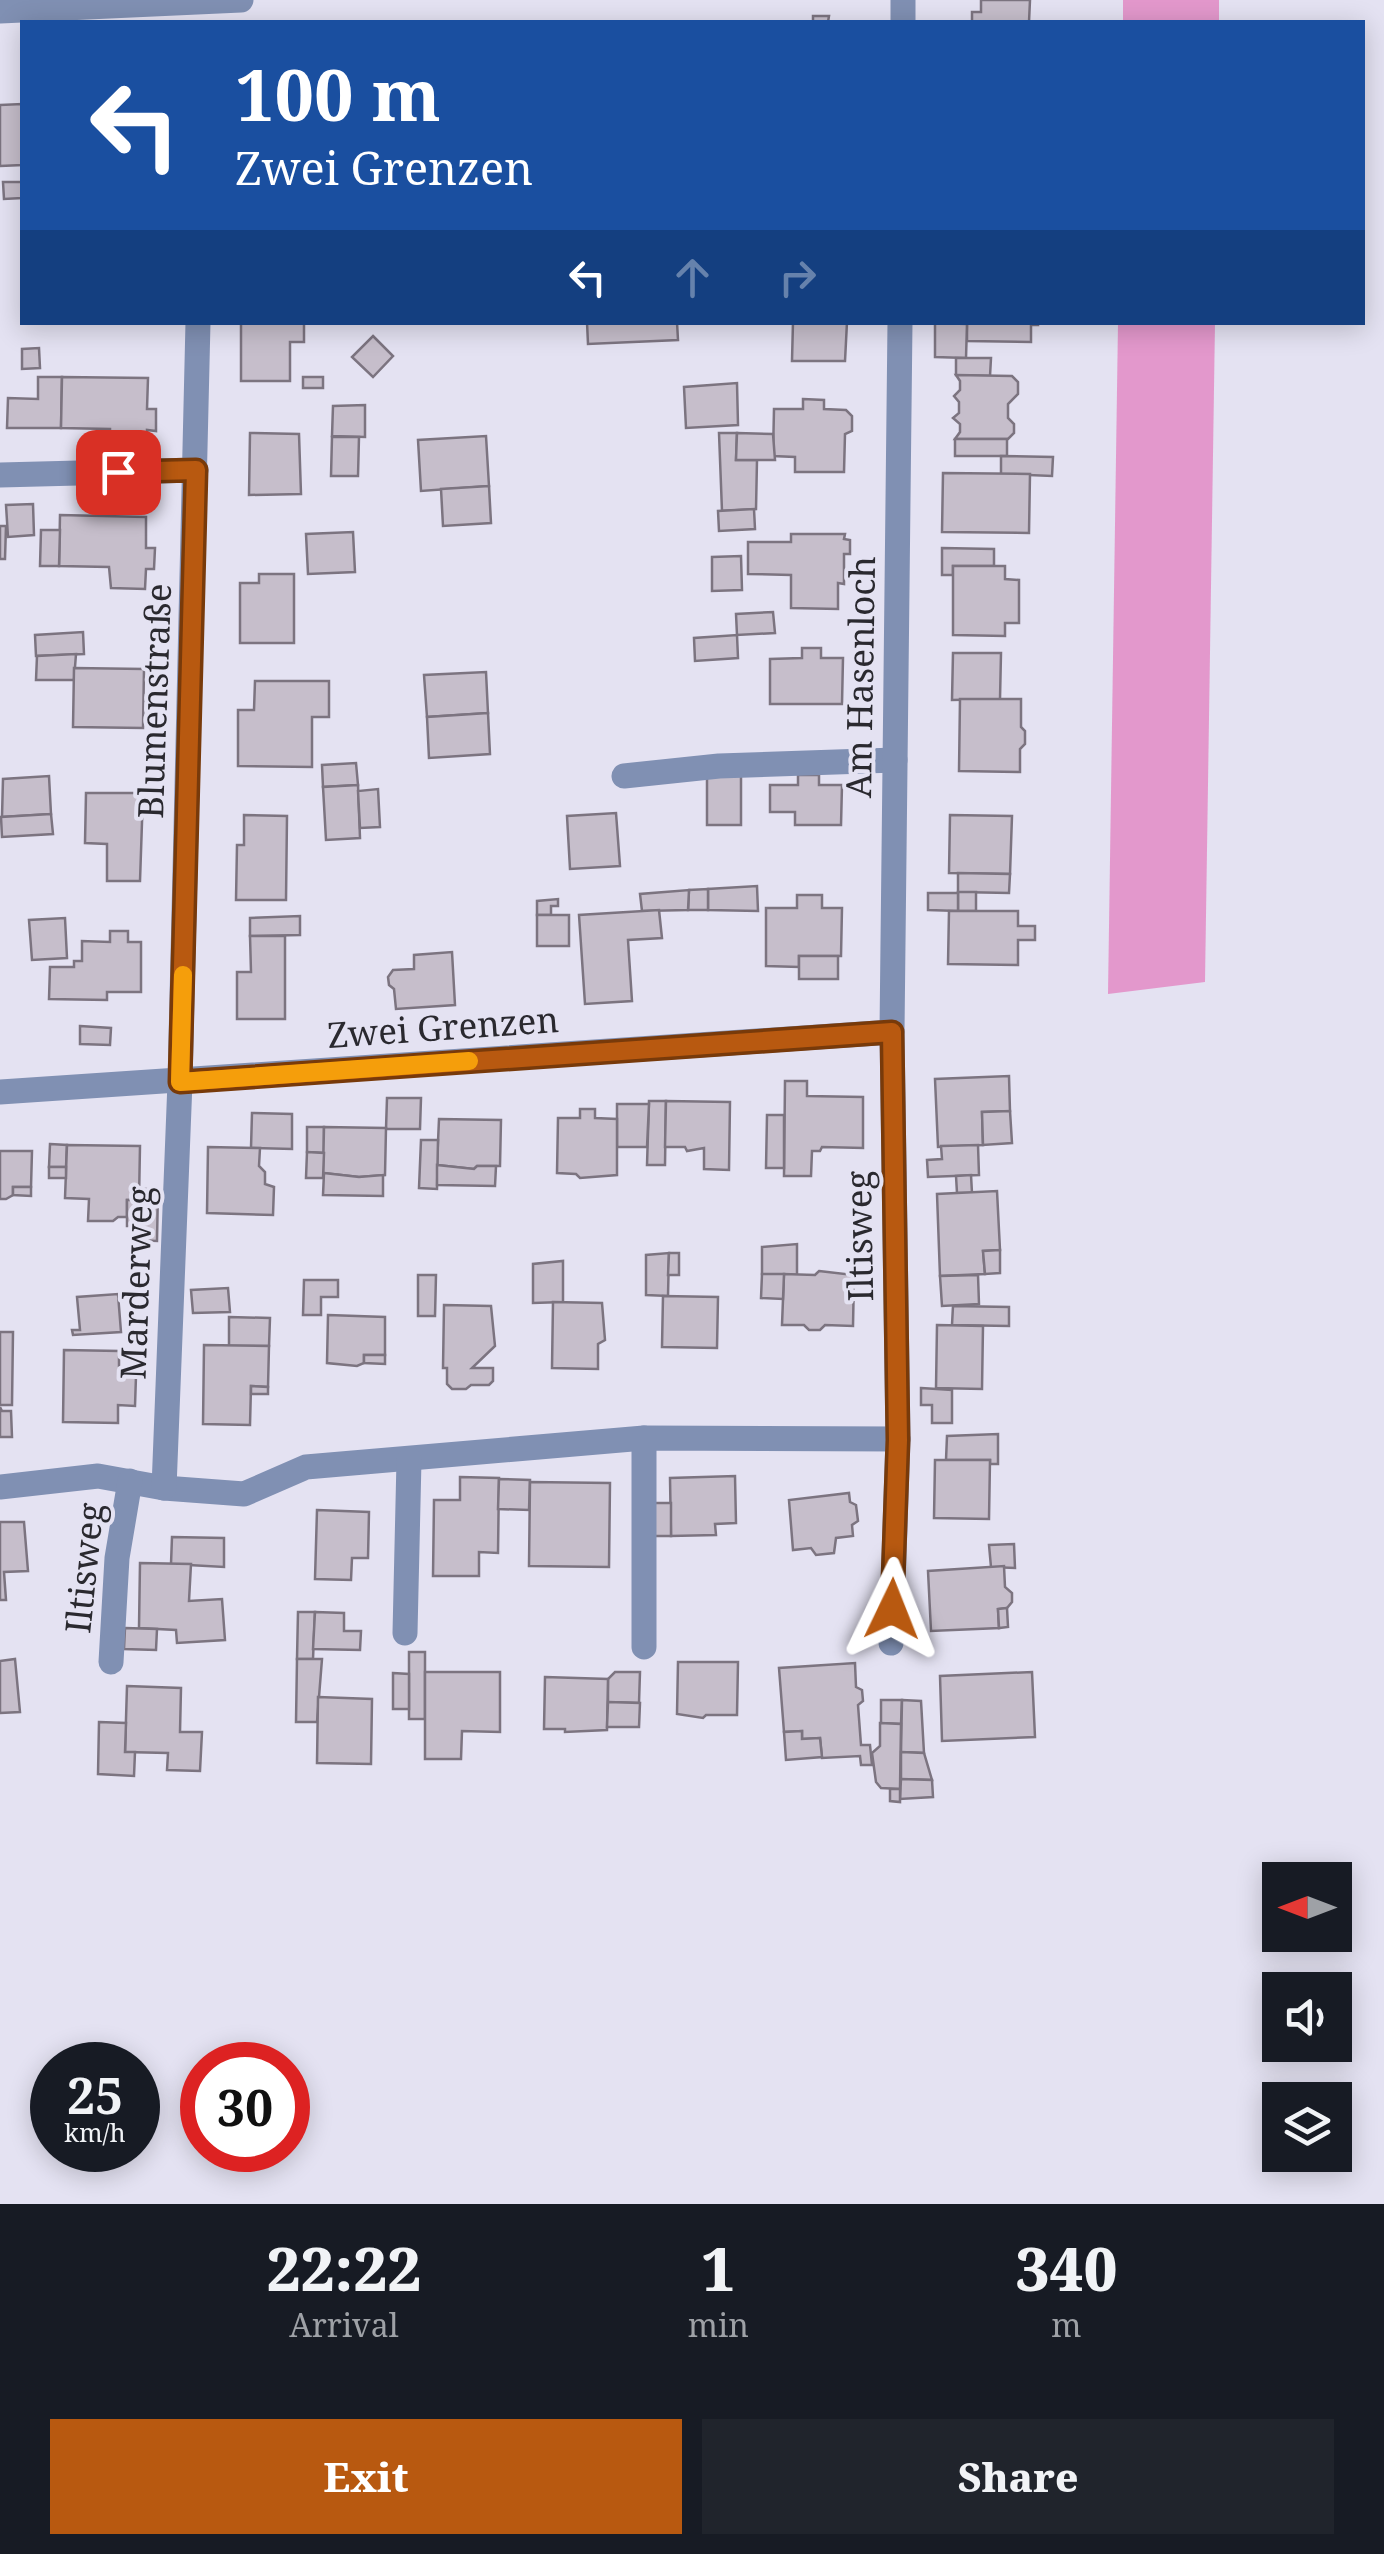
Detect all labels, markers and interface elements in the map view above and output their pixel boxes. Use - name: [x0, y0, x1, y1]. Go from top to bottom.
- text: 100 m: [235, 46, 441, 142]
- icon: left: [70, 60, 200, 190]
- text: Zwei Grenzen: [235, 137, 533, 198]
- icon: left: [560, 250, 615, 305]
- icon: ahead: [665, 250, 720, 305]
- icon: right: [770, 250, 825, 305]
- pin: [76, 430, 161, 515]
- icon: arrive: [91, 445, 146, 500]
- street label: Am Hasenloch: [834, 556, 885, 798]
- street label: Blumenstraße: [126, 583, 181, 819]
- street label: Zwei Grenzen: [326, 995, 560, 1058]
- street label: Iltisweg: [834, 1170, 883, 1302]
- street label: Marderweg: [109, 1185, 162, 1380]
- street label: Iltisweg: [53, 1500, 114, 1635]
- position arrow: [840, 1557, 944, 1661]
- north arrow: [1262, 1862, 1352, 1952]
- map controls: [1262, 1862, 1352, 2172]
- button: sound: [1262, 1972, 1352, 2062]
- speed limit sign: 30: [180, 2042, 310, 2172]
- text: 25: [67, 2061, 123, 2129]
- button: layers: [1262, 2082, 1352, 2172]
- text: km/h: [64, 2115, 126, 2149]
- text: 22:22: [267, 2227, 421, 2309]
- text: 1: [701, 2227, 735, 2309]
- text: 340: [1015, 2227, 1117, 2309]
- text: Arrival: [289, 2303, 399, 2346]
- text: min: [688, 2303, 749, 2346]
- text: m: [1051, 2303, 1082, 2346]
- button: Exit: [50, 2419, 682, 2534]
- button: Share: [702, 2419, 1334, 2534]

